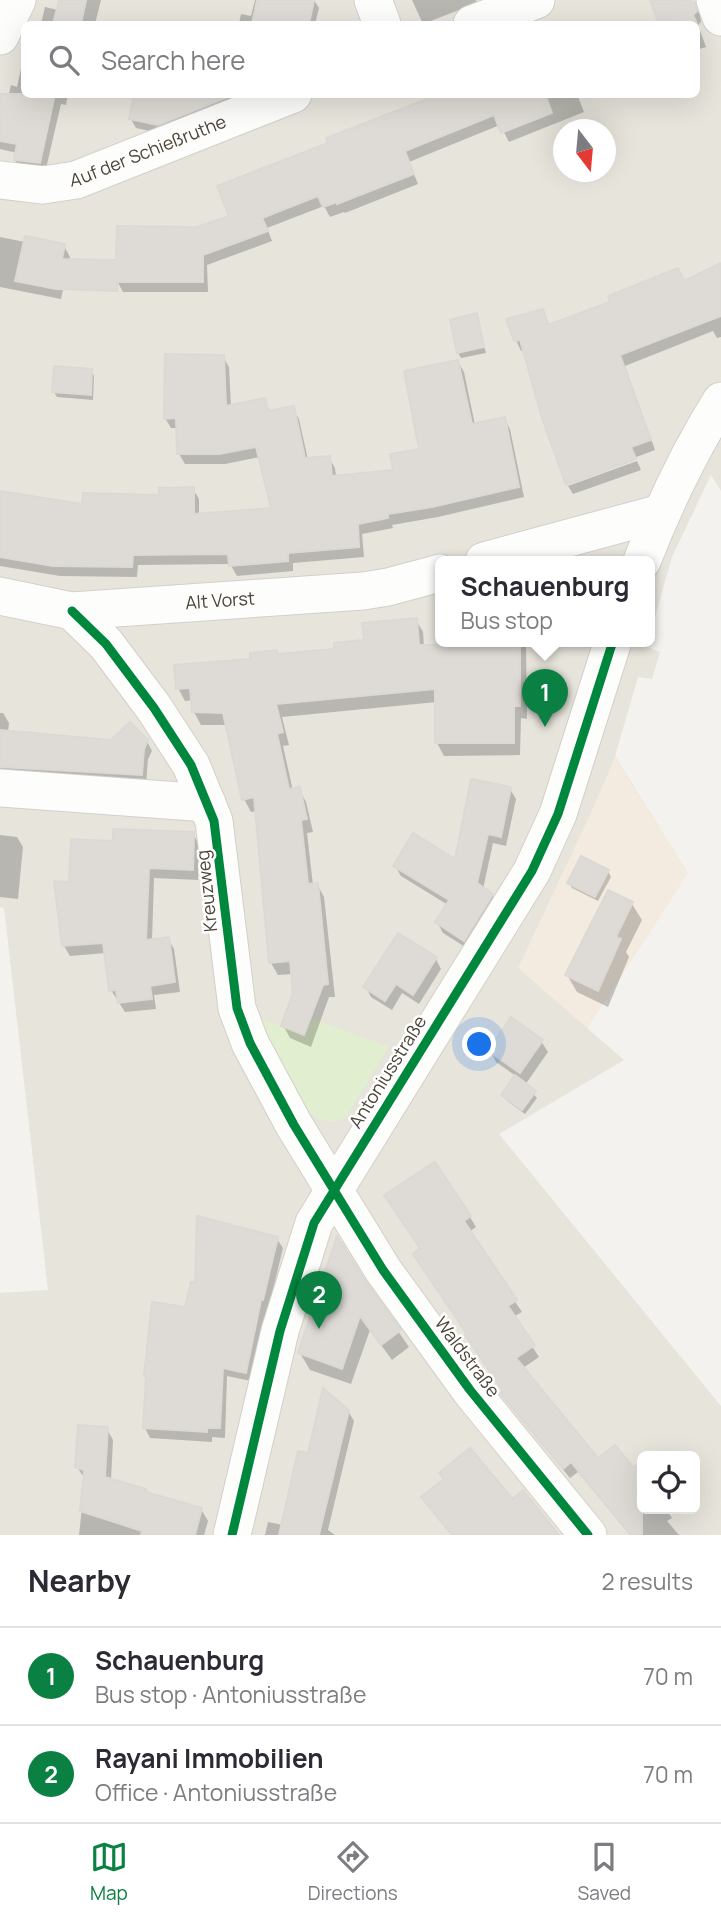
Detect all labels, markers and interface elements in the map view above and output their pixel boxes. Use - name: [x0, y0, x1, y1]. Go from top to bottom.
- search box: [21, 21, 700, 98]
- icon: search: [45, 41, 83, 79]
- text: Search here: [101, 42, 246, 78]
- street label: Auf der Schießruthe: [68, 109, 229, 192]
- north arrow: [553, 119, 616, 182]
- popup: [435, 556, 655, 647]
- text: Schauenburg: [460, 568, 630, 604]
- street label: Alt Vorst: [184, 585, 256, 614]
- text: Bus stop: [460, 604, 553, 636]
- pin: 1: [522, 669, 568, 727]
- street label: Kreuzweg: [190, 849, 222, 933]
- street label: Antoniusstraße: [343, 1011, 431, 1132]
- your location: [462, 1027, 496, 1061]
- pin: 2: [296, 1271, 342, 1329]
- street label: Waldstraße: [430, 1311, 506, 1402]
- map controls: [637, 1451, 700, 1514]
- button: locate: [637, 1451, 700, 1514]
- text: Nearby: [28, 1560, 131, 1601]
- text: 2 results: [601, 1565, 693, 1597]
- text: Schauenburg: [95, 1642, 264, 1678]
- text: 1: [46, 1660, 56, 1692]
- text: 70 m: [643, 1660, 693, 1692]
- text: Bus stop · Antoniusstraße: [95, 1678, 366, 1710]
- text: Rayani Immobilien: [95, 1740, 323, 1776]
- text: 2: [44, 1758, 58, 1790]
- text: 70 m: [643, 1758, 693, 1790]
- text: Office · Antoniusstraße: [95, 1776, 337, 1808]
- tab: Map: [90, 1838, 128, 1906]
- tab: Directions: [308, 1838, 398, 1906]
- tab: Saved: [578, 1838, 631, 1906]

